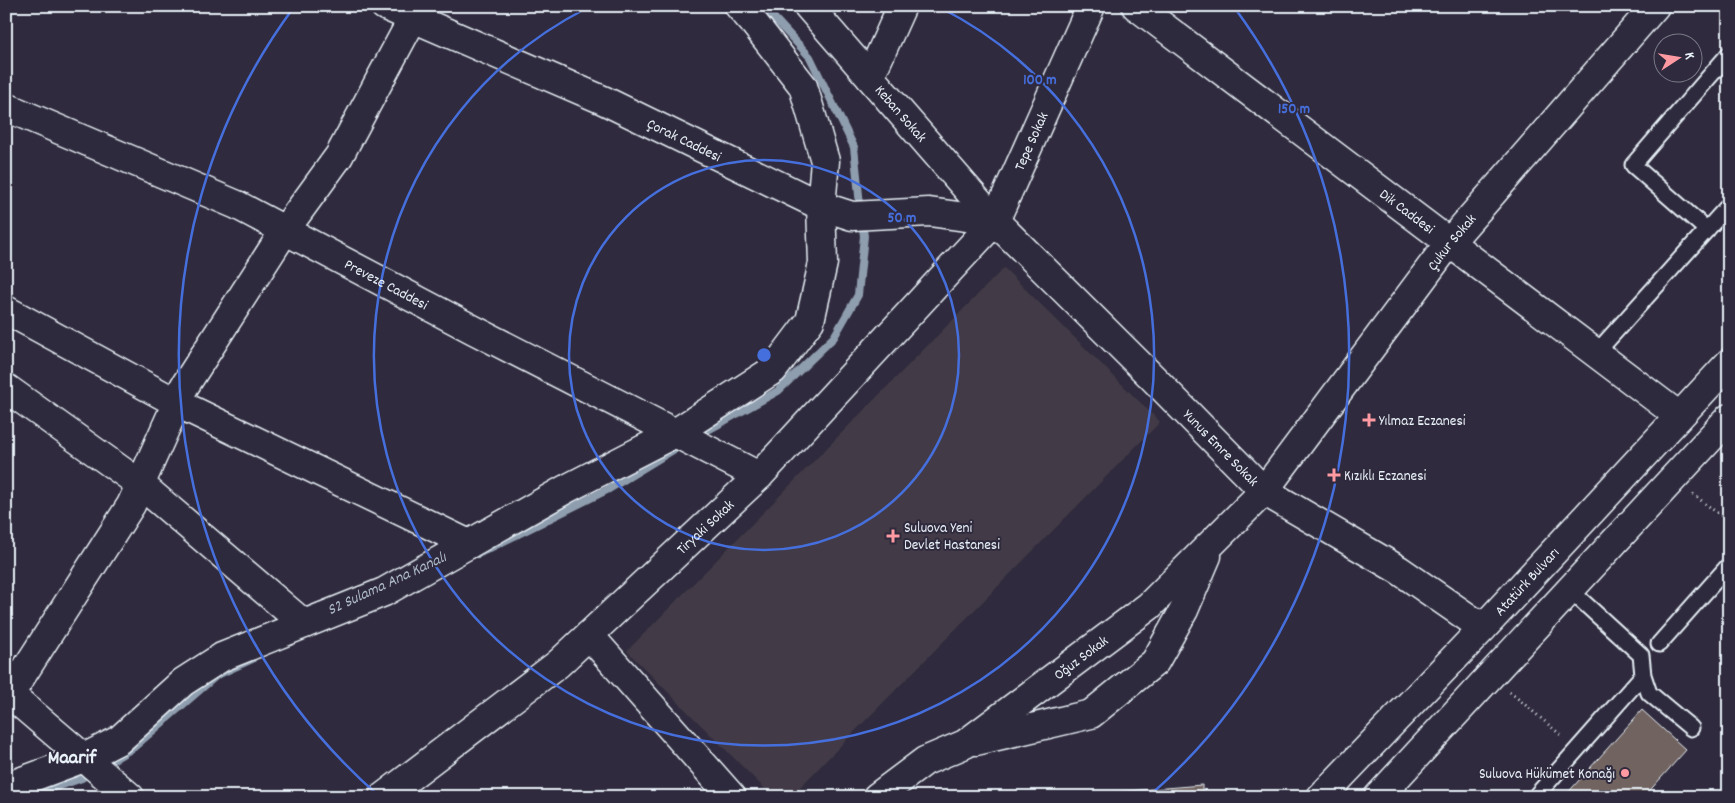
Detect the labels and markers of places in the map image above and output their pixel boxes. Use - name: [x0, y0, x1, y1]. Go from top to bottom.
- centre of rings: [755, 346, 773, 364]
- place label: Yılmaz Eczanesi: [1379, 411, 1466, 433]
- marker: Yılmaz Eczanesi: [1363, 414, 1375, 426]
- place label: Kızıklı Eczanesi: [1344, 466, 1426, 488]
- marker: Kızıklı Eczanesi: [1328, 469, 1340, 481]
- place label: Suluova Yeni Devlet Hastanesi: [904, 518, 1000, 557]
- marker: Suluova Yeni Devlet Hastanesi: [886, 529, 900, 543]
- place label: Suluova Hükümet Konağı: [1479, 764, 1615, 786]
- marker: Suluova Hükümet Konağı: [1619, 767, 1631, 779]

